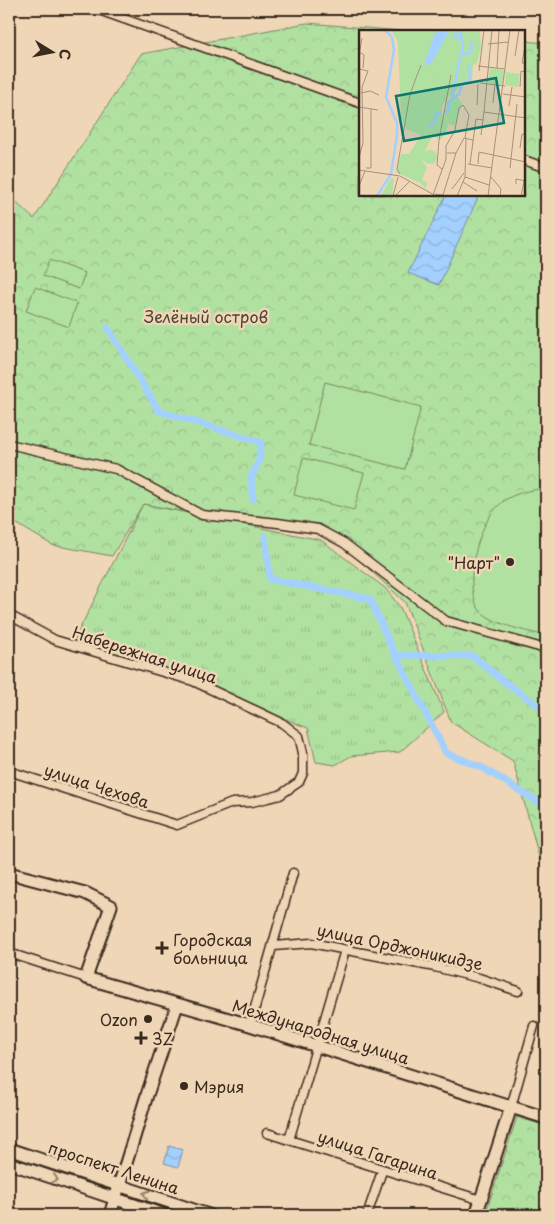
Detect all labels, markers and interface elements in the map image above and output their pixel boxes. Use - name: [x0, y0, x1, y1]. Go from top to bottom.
- north arrow: [28, 28, 78, 78]
- inset map: [359, 30, 525, 196]
- text: С: [54, 47, 77, 61]
- park label: Зелёный остров: [144, 304, 268, 328]
- place label: "Нарт": [447, 550, 500, 574]
- marker: "Нарт": [504, 556, 516, 568]
- street label: Набережная улица: [70, 619, 220, 689]
- street label: улица Чехова: [41, 757, 153, 813]
- street label: улица Орджоникидзе: [315, 917, 485, 975]
- place label: Городская больница: [173, 927, 252, 969]
- marker: Городская больница: [155, 941, 169, 955]
- street label: Международная улица: [230, 993, 412, 1069]
- place label: Ozon: [100, 1007, 138, 1031]
- marker: Ozon: [142, 1013, 154, 1025]
- place label: 3Z: [152, 1026, 174, 1050]
- marker: 3Z: [134, 1031, 148, 1045]
- place label: Мэрия: [194, 1074, 244, 1098]
- marker: Мэрия: [178, 1080, 190, 1092]
- street label: улица Гагарина: [315, 1123, 441, 1185]
- street label: проспект Ленина: [46, 1135, 182, 1199]
- one-way arrow: [50, 1173, 59, 1183]
- one-way arrow: [142, 1190, 150, 1200]

